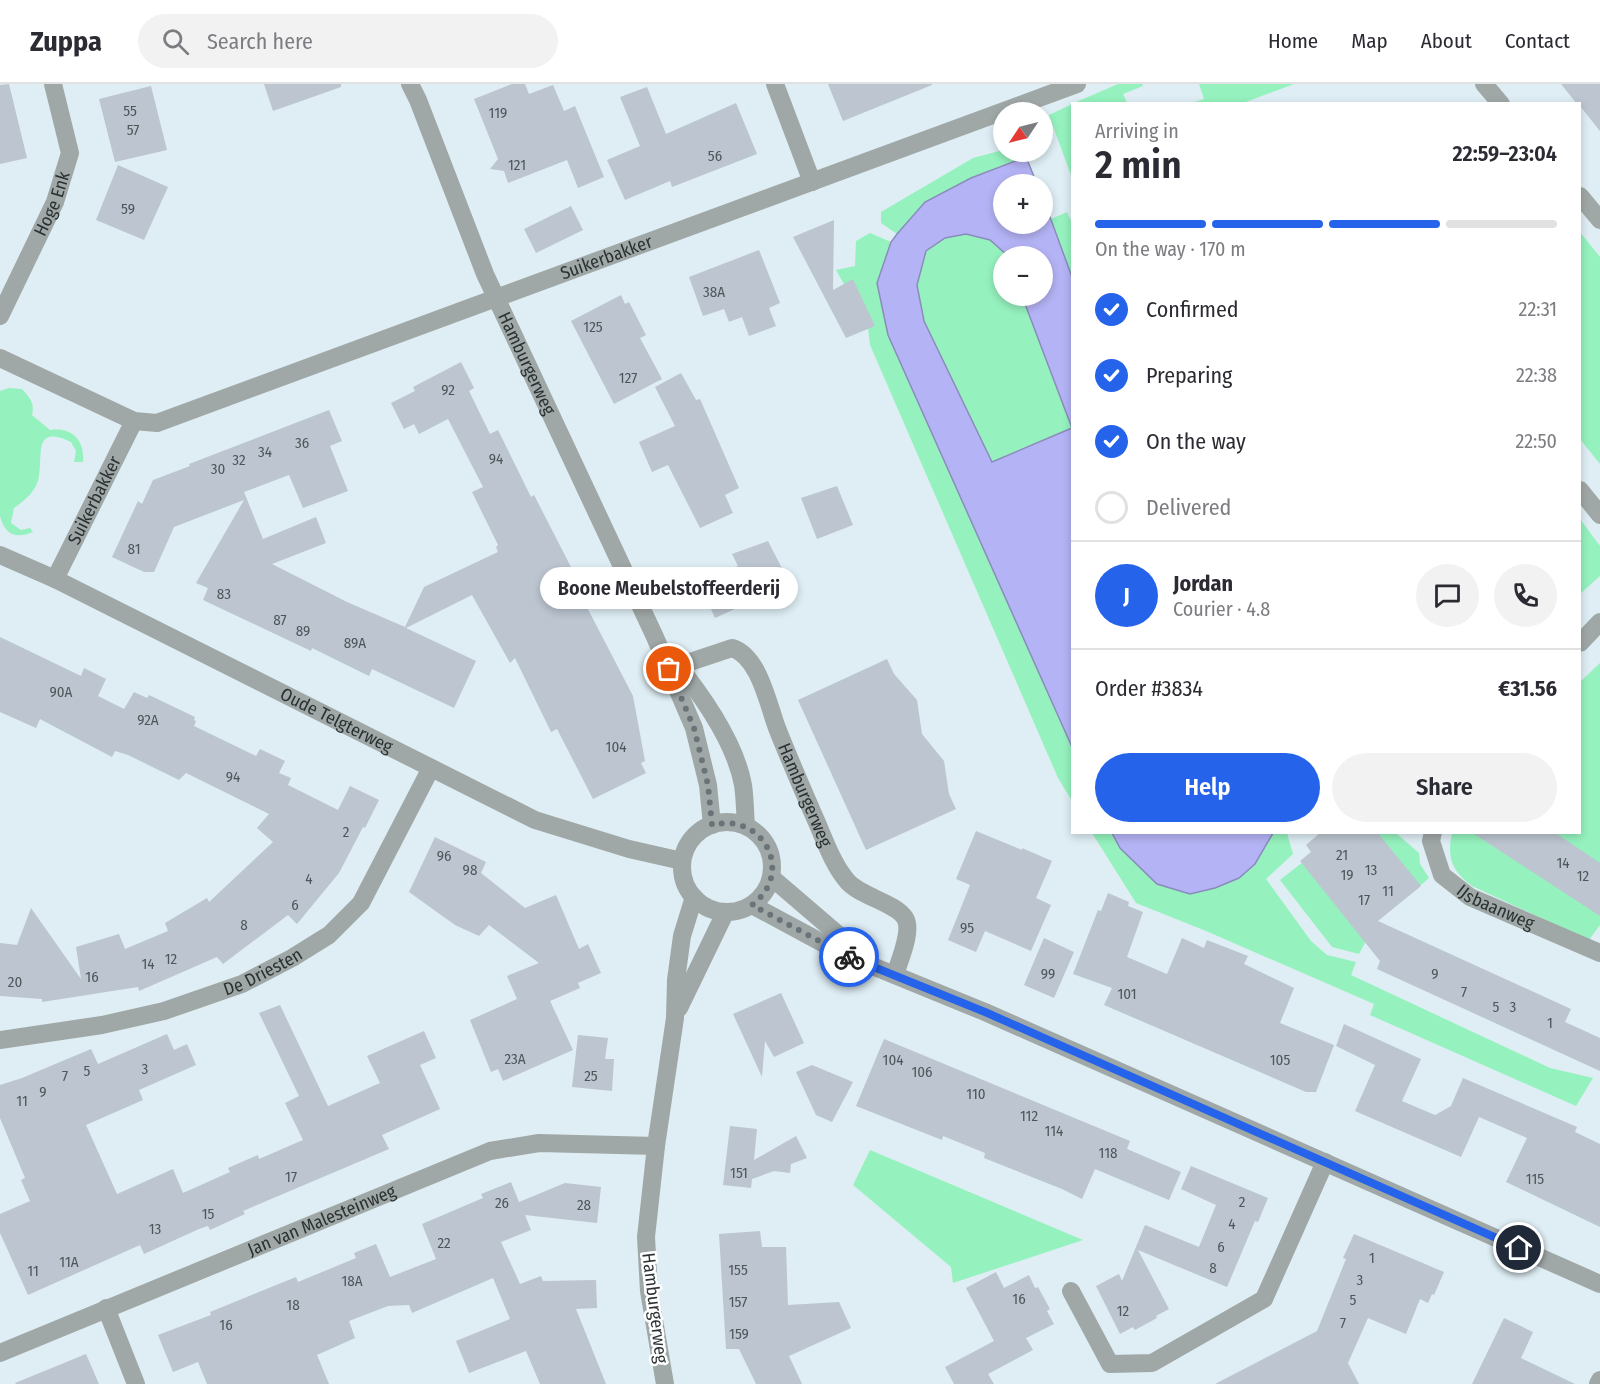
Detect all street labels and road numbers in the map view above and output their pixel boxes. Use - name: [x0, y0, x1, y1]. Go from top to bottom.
- street label: Hoge Enk: [29, 168, 75, 240]
- street label: Suikerbakker: [557, 230, 656, 284]
- street label: Hamburgerweg: [493, 308, 561, 419]
- street label: Suikerbakker: [63, 452, 126, 548]
- street label: Oude Telgterweg: [277, 683, 397, 758]
- street label: Hamburgerweg: [773, 740, 837, 851]
- street label: IJsbaanweg: [1452, 880, 1538, 935]
- street label: De Driesten: [220, 943, 306, 1001]
- street label: Jan van Malesteinweg: [244, 1180, 400, 1261]
- street label: Hamburgerweg: [637, 1252, 673, 1365]

